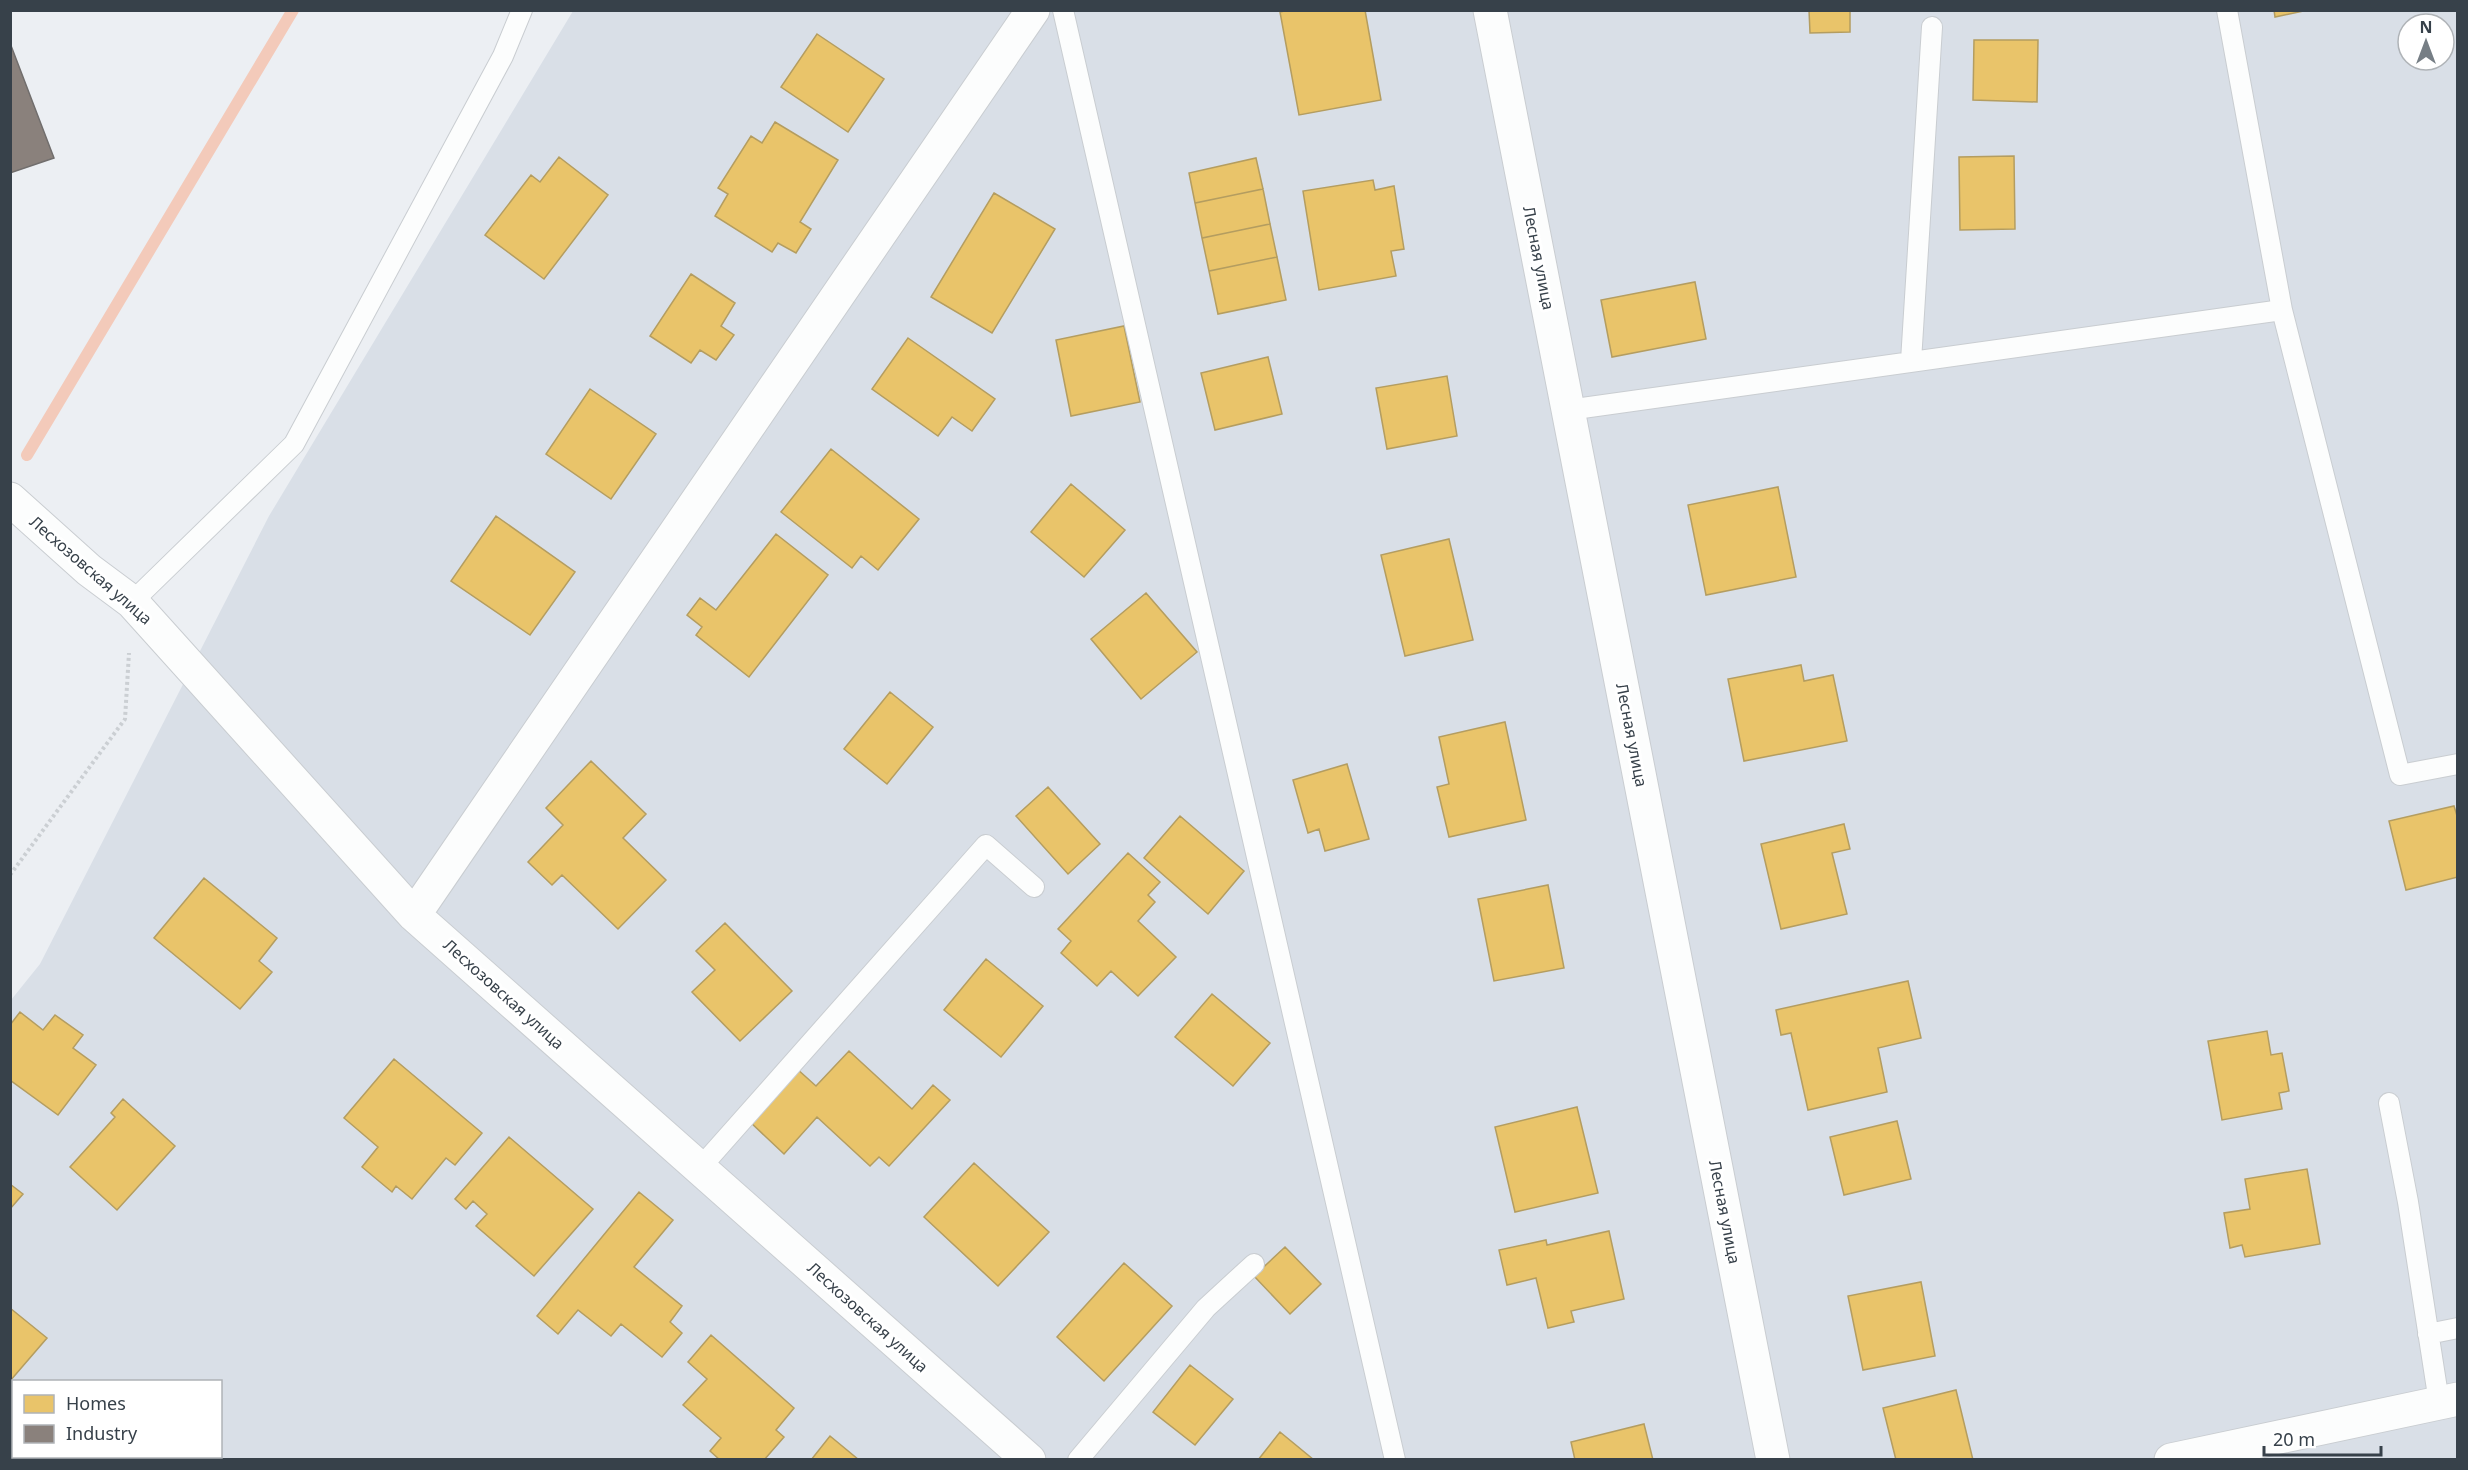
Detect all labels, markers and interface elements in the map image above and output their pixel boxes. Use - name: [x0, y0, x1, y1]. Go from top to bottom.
- north arrow: [2396, 12, 2456, 72]
- text: N: [2419, 16, 2433, 38]
- street label: Лесная улица: [1518, 204, 1560, 312]
- street label: Лесхозовская улица: [25, 511, 157, 629]
- street label: Лесная улица: [1611, 681, 1653, 789]
- street label: Лесхозовская улица: [439, 934, 569, 1054]
- street label: Лесная улица: [1704, 1158, 1746, 1266]
- street label: Лесхозовская улица: [803, 1257, 933, 1377]
- legend: [12, 1380, 222, 1458]
- text: Homes: [66, 1391, 126, 1415]
- scale bar: [2264, 1419, 2381, 1457]
- text: Industry: [66, 1421, 138, 1445]
- text: 20 m: [2273, 1427, 2315, 1451]

